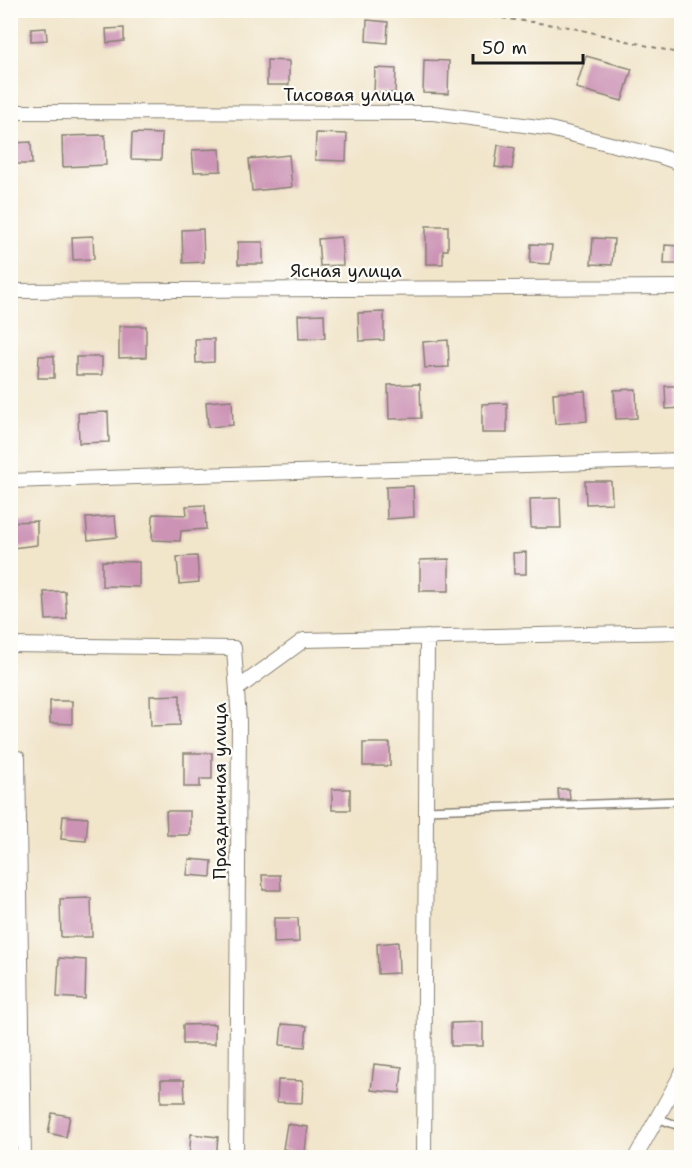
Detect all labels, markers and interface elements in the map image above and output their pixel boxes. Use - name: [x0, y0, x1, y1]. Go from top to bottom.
- scale bar: [473, 27, 582, 65]
- text: 50 m: [482, 36, 527, 60]
- street label: Тисовая улица: [283, 83, 415, 107]
- street label: Ясная улица: [290, 259, 402, 283]
- street label: Праздничная улица: [208, 703, 232, 879]

